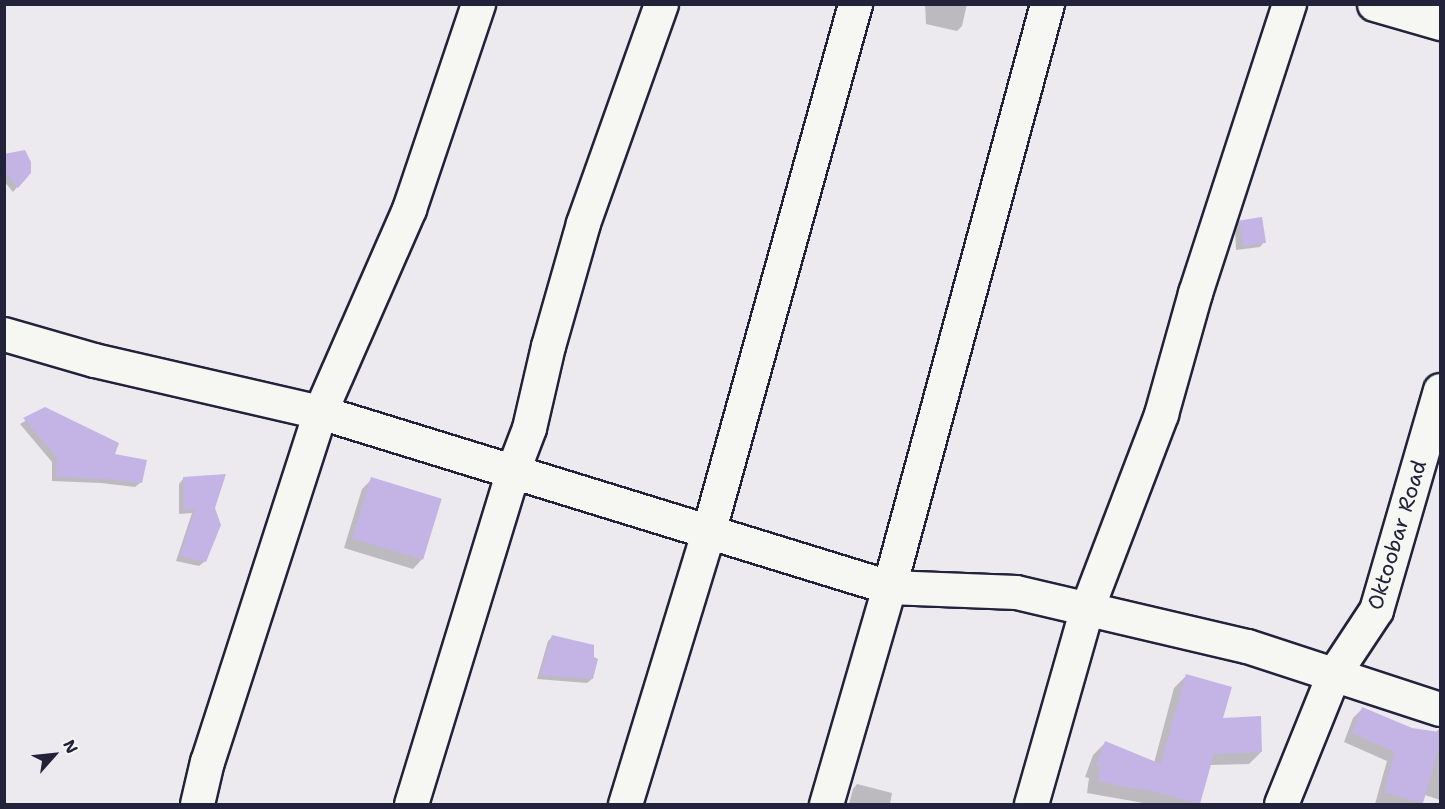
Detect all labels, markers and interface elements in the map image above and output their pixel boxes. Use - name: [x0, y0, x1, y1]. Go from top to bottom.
- street label: Oktoobar Road: [1362, 457, 1432, 613]
- north arrow: [24, 725, 84, 785]
- text: N: [58, 736, 83, 757]

